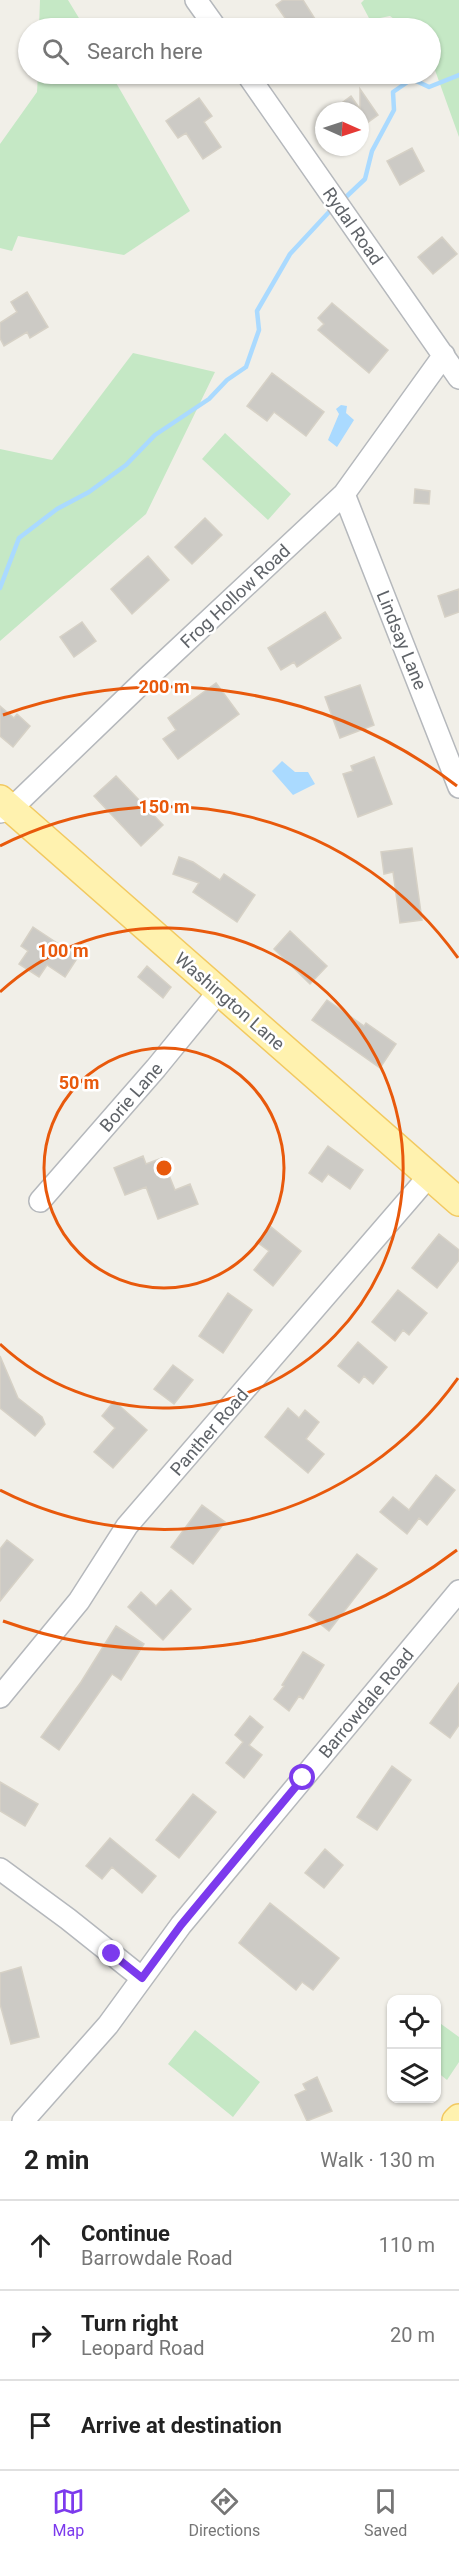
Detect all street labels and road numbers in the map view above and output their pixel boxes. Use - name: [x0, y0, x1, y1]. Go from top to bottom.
- street label: Rydal Road: [319, 183, 387, 269]
- street label: Frog Hollow Road: [176, 540, 294, 652]
- street label: Lindsay Lane: [373, 587, 431, 693]
- street label: Washington Lane: [171, 948, 289, 1054]
- street label: Borie Lane: [95, 1058, 167, 1136]
- street label: Panther Road: [166, 1384, 252, 1480]
- street label: Barrowdale Road: [314, 1644, 418, 1762]

